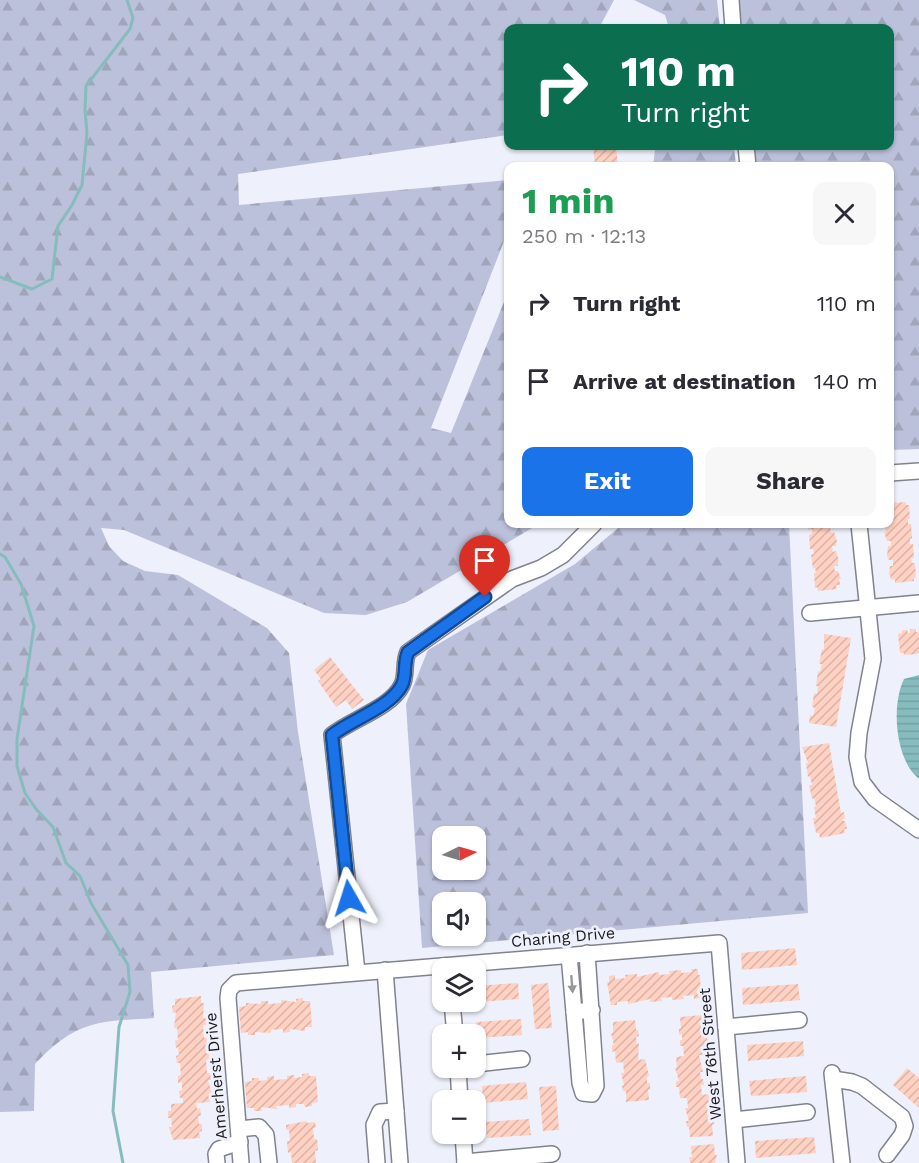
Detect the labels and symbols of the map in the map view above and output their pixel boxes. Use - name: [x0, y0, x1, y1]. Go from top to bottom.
- pin: [459, 535, 510, 597]
- north arrow: [432, 826, 486, 880]
- position arrow: [317, 866, 381, 930]
- street label: Charing Drive: [510, 923, 616, 951]
- one-way arrow: [567, 974, 576, 993]
- street label: West 76th Street: [695, 987, 725, 1121]
- street label: Amerherst Drive: [201, 1012, 231, 1140]

